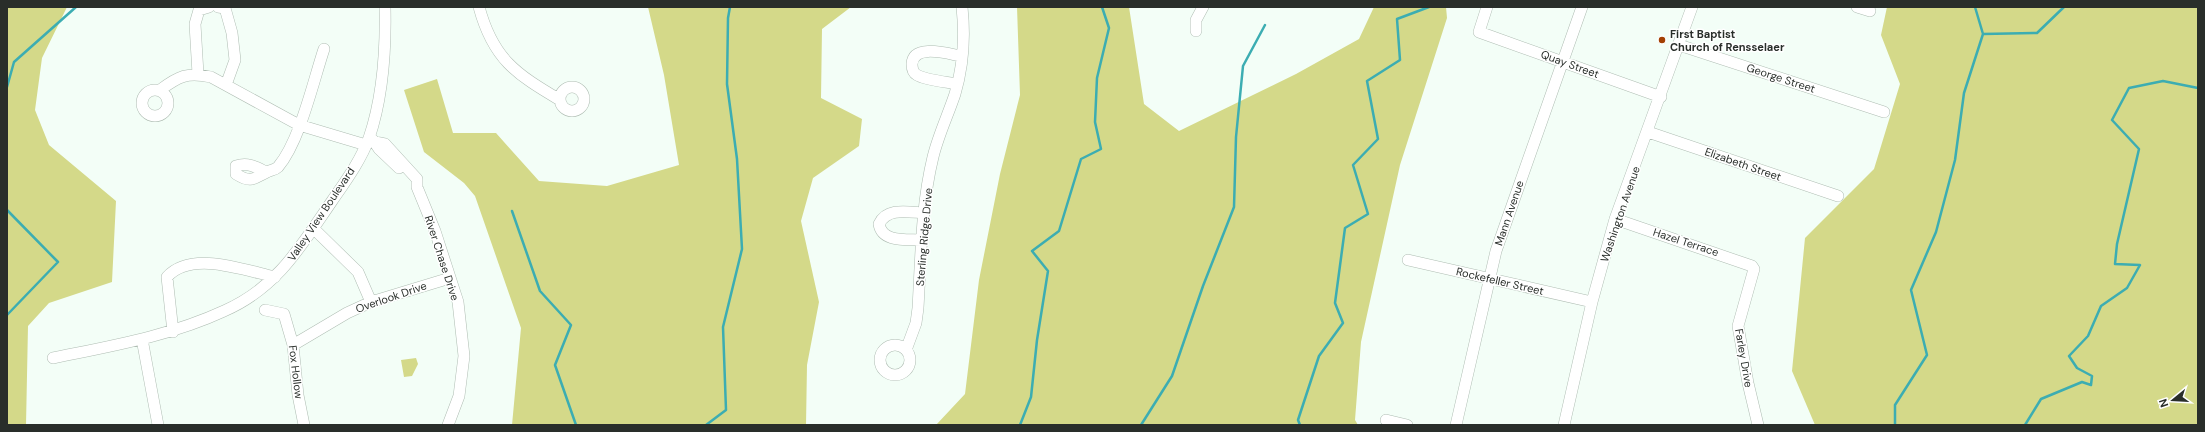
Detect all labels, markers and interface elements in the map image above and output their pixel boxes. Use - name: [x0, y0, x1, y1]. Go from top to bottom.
- place label: First Baptist Church of Rensselaer: [1670, 27, 1785, 54]
- marker: First Baptist Church of Rensselaer: [1657, 35, 1667, 45]
- street label: Quay Street: [1539, 47, 1601, 81]
- street label: George Street: [1745, 60, 1817, 96]
- street label: Elizabeth Street: [1703, 144, 1783, 184]
- street label: Valley View Boulevard: [284, 164, 358, 264]
- street label: Washington Avenue: [1597, 164, 1643, 264]
- street label: Mann Avenue: [1491, 178, 1527, 248]
- street label: Sterling Ridge Drive: [913, 187, 935, 287]
- street label: River Chase Drive: [422, 214, 462, 302]
- street label: Hazel Terrace: [1651, 225, 1721, 259]
- street label: Rockefeller Street: [1455, 264, 1545, 298]
- street label: Overlook Drive: [354, 278, 428, 316]
- street label: Farley Drive: [1732, 328, 1756, 388]
- street label: Fox Hollow: [286, 344, 306, 400]
- north arrow: [2153, 380, 2193, 420]
- text: N: [2156, 397, 2171, 409]

